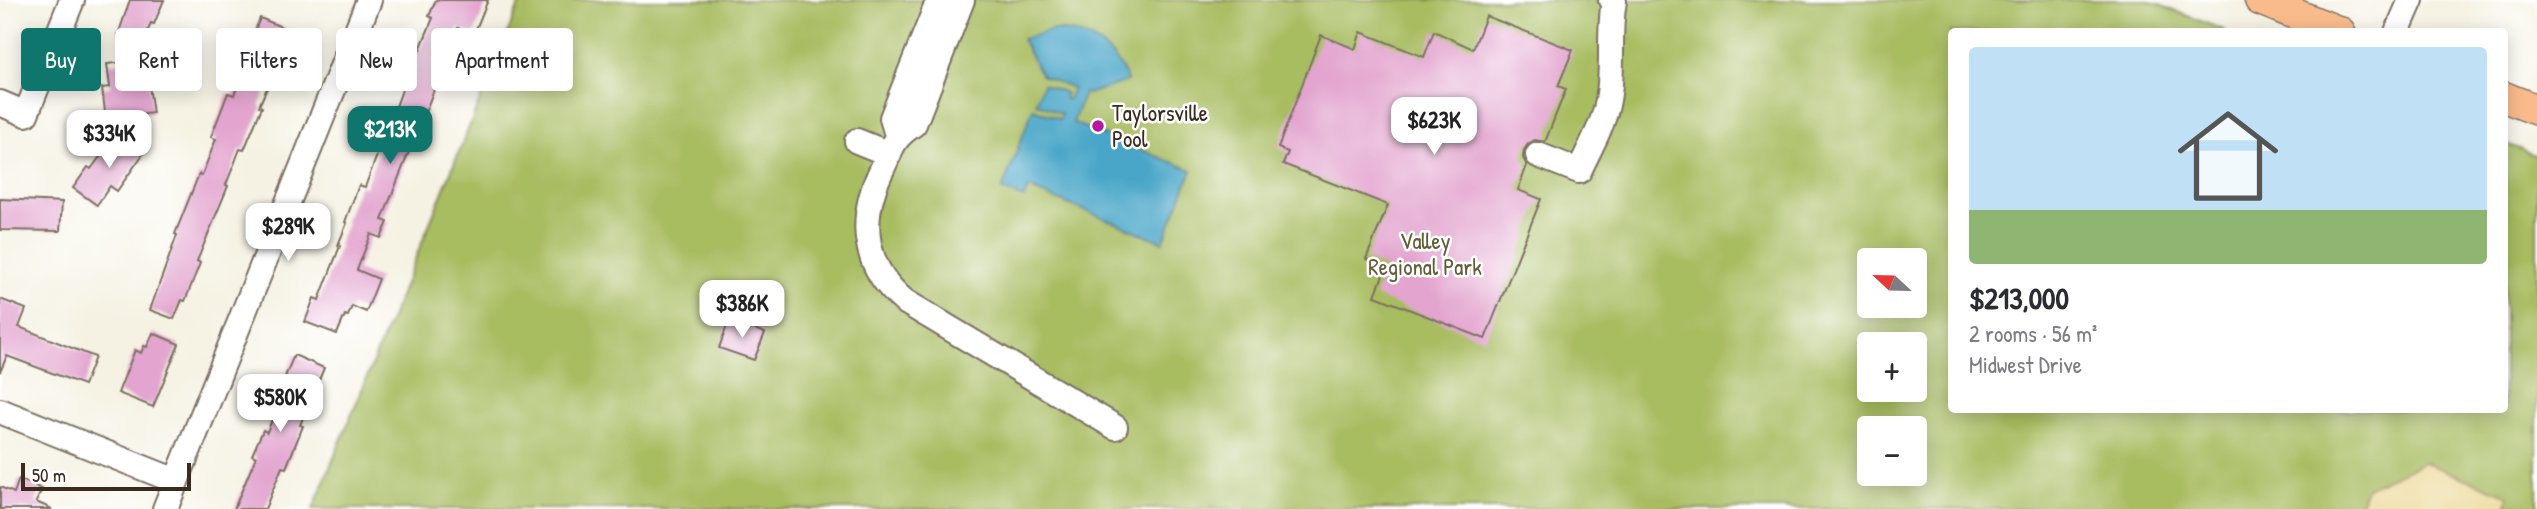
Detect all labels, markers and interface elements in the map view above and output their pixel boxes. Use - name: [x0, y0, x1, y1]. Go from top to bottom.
- chip: Buy: [21, 28, 101, 91]
- chip: Rent: [115, 28, 202, 91]
- chip: Filters: [216, 28, 322, 91]
- chip: New: [336, 28, 417, 91]
- chip: Apartment: [431, 28, 573, 91]
- icon: home: [2165, 93, 2291, 219]
- place label: Taylorsville Pool: [1112, 97, 1208, 154]
- pin: $623K: [1385, 97, 1483, 157]
- text: $623K: [1407, 104, 1461, 135]
- pin: $213K: [341, 106, 439, 166]
- pin: $334K: [60, 110, 158, 170]
- text: $213K: [363, 113, 417, 144]
- text: $334K: [83, 117, 135, 148]
- marker: Taylorsville Pool: [1090, 118, 1106, 134]
- pin: $289K: [239, 204, 337, 263]
- text: $289K: [262, 210, 314, 241]
- park label: Valley Regional Park: [1368, 225, 1482, 282]
- north arrow: [1857, 248, 1927, 318]
- map controls: [1857, 248, 1927, 486]
- text: $213,000: [1969, 278, 2069, 318]
- pin: $386K: [693, 280, 791, 340]
- text: $386K: [715, 287, 769, 318]
- text: 2 rooms · 56 m²: [1969, 318, 2097, 349]
- button: +: [1857, 332, 1927, 402]
- text: Midwest Drive: [1969, 349, 2082, 380]
- pin: $580K: [231, 374, 329, 434]
- text: $580K: [253, 381, 307, 412]
- button: −: [1857, 416, 1927, 486]
- scale bar: [21, 460, 191, 492]
- text: 50 m: [32, 462, 66, 488]

